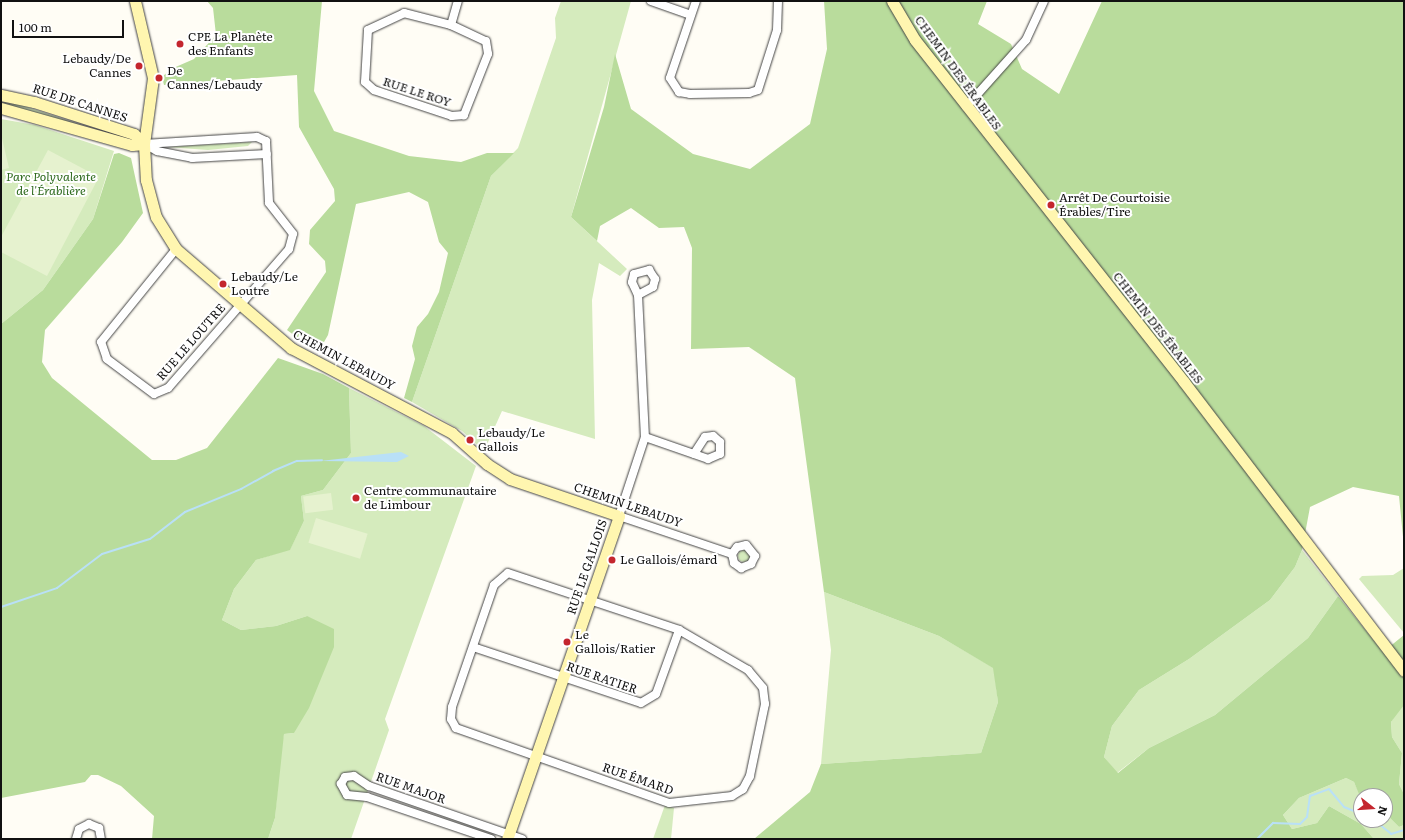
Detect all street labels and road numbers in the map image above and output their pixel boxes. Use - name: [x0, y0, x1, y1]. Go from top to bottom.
- street label: CHEMIN DES ÉRABLES: [912, 13, 1004, 133]
- street label: RUE LE ROY: [381, 74, 453, 110]
- street label: RUE DE CANNES: [31, 81, 129, 125]
- street label: CHEMIN DES ÉRABLES: [1110, 269, 1206, 387]
- street label: RUE LE LOUTRE: [154, 301, 228, 383]
- street label: CHEMIN LEBAUDY: [291, 327, 397, 393]
- street label: CHEMIN LEBAUDY: [572, 480, 684, 530]
- street label: RUE LE GALLOIS: [564, 518, 610, 616]
- street label: RUE RATIER: [565, 659, 639, 697]
- street label: RUE ÉMARD: [601, 760, 675, 798]
- street label: RUE MAJOR: [374, 769, 448, 807]

